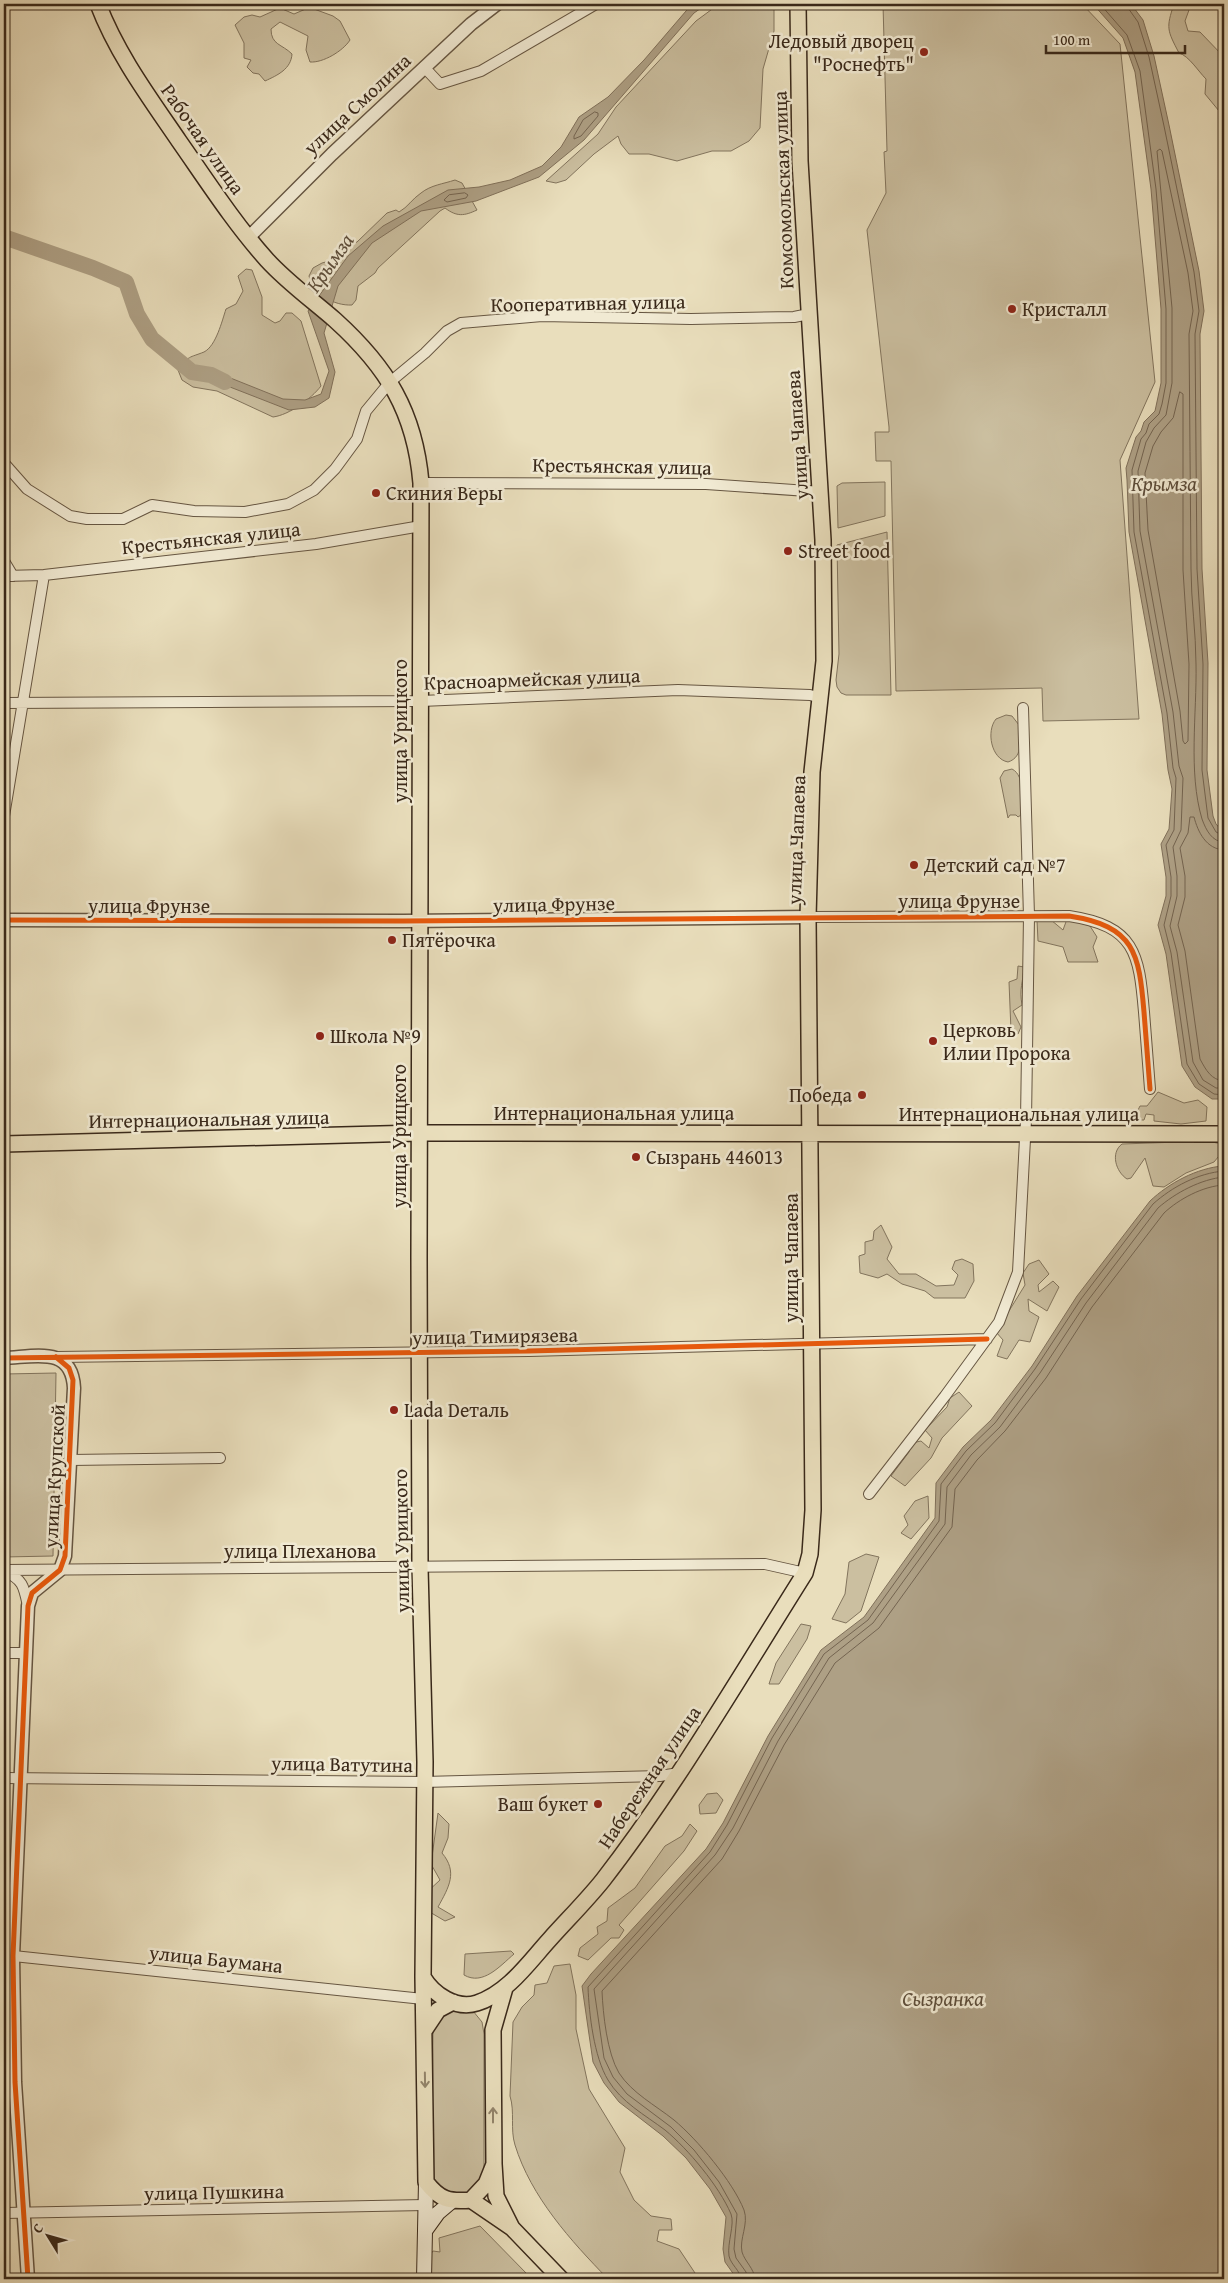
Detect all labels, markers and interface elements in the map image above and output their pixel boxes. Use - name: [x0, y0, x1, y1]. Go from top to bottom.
- scale bar: [1046, 22, 1184, 54]
- place label: Ледовый дворец "Роснефть": [768, 26, 915, 78]
- text: 100 m: [1053, 29, 1091, 50]
- street label: улица Смолина: [296, 46, 417, 162]
- marker: Ледовый дворец "Роснефть": [918, 46, 930, 58]
- street label: Рабочая улица: [154, 77, 253, 200]
- street label: Комсомольская улица: [765, 90, 800, 290]
- water label: Крымза: [298, 227, 361, 299]
- street label: Кооперативная улица: [490, 286, 686, 319]
- place label: Кристалл: [1022, 294, 1107, 323]
- marker: Кристалл: [1006, 303, 1018, 315]
- street label: улица Чапаева: [777, 369, 816, 502]
- street label: Крестьянская улица: [532, 449, 712, 482]
- water label: Крымза: [1131, 468, 1197, 499]
- place label: Скиния Веры: [386, 478, 503, 507]
- marker: Скиния Веры: [370, 487, 382, 499]
- street label: Крестьянская улица: [120, 514, 302, 561]
- place label: Street food: [798, 536, 891, 565]
- marker: Street food: [782, 545, 794, 557]
- street label: улица Урицкого: [385, 659, 414, 804]
- street label: Красноармейская улица: [423, 660, 641, 697]
- street label: улица Чапаева: [779, 774, 812, 906]
- place label: Детский сад №7: [923, 850, 1066, 879]
- marker: Детский сад №7: [908, 859, 920, 871]
- street label: улица Фрунзе: [897, 886, 1020, 915]
- street label: улица Фрунзе: [492, 888, 615, 919]
- street label: улица Фрунзе: [87, 891, 210, 920]
- place label: Пятёрочка: [402, 925, 496, 954]
- marker: Пятёрочка: [386, 934, 398, 946]
- place label: Церковь Илии Пророка: [943, 1015, 1071, 1067]
- place label: Школа №9: [330, 1021, 421, 1050]
- marker: Школа №9: [314, 1030, 326, 1042]
- marker: Церковь Илии Пророка: [927, 1035, 939, 1047]
- street label: улица Урицкого: [384, 1064, 413, 1209]
- place label: Победа: [789, 1080, 852, 1109]
- marker: Победа: [856, 1089, 868, 1101]
- street label: Интернациональная улица: [494, 1098, 735, 1127]
- street label: Интернациональная улица: [899, 1099, 1140, 1128]
- street label: Интернациональная улица: [88, 1102, 330, 1135]
- place label: Сызрань 446013: [646, 1142, 783, 1171]
- marker: Сызрань 446013: [630, 1151, 642, 1163]
- street label: улица Чапаева: [776, 1193, 805, 1324]
- street label: улица Тимирязева: [411, 1320, 579, 1351]
- place label: Lada Dеталь: [404, 1395, 509, 1424]
- street label: улица Крупской: [35, 1403, 72, 1550]
- marker: Lada Dеталь: [388, 1404, 400, 1416]
- street label: улица Урицкого: [385, 1469, 416, 1614]
- street label: улица Плеханова: [223, 1536, 377, 1565]
- street label: Набережная улица: [590, 1699, 708, 1854]
- street label: улица Ватутина: [270, 1748, 414, 1779]
- place label: Ваш букет: [498, 1789, 588, 1818]
- marker: Ваш букет: [592, 1798, 604, 1810]
- street label: улица Баумана: [147, 1937, 285, 1980]
- water label: Сызранка: [902, 1983, 984, 2014]
- one-way arrow: [420, 2072, 430, 2088]
- one-way arrow: [488, 2107, 498, 2124]
- street label: улица Пушкина: [143, 2176, 285, 2207]
- north arrow: [22, 2210, 72, 2260]
- text: С: [27, 2219, 48, 2237]

